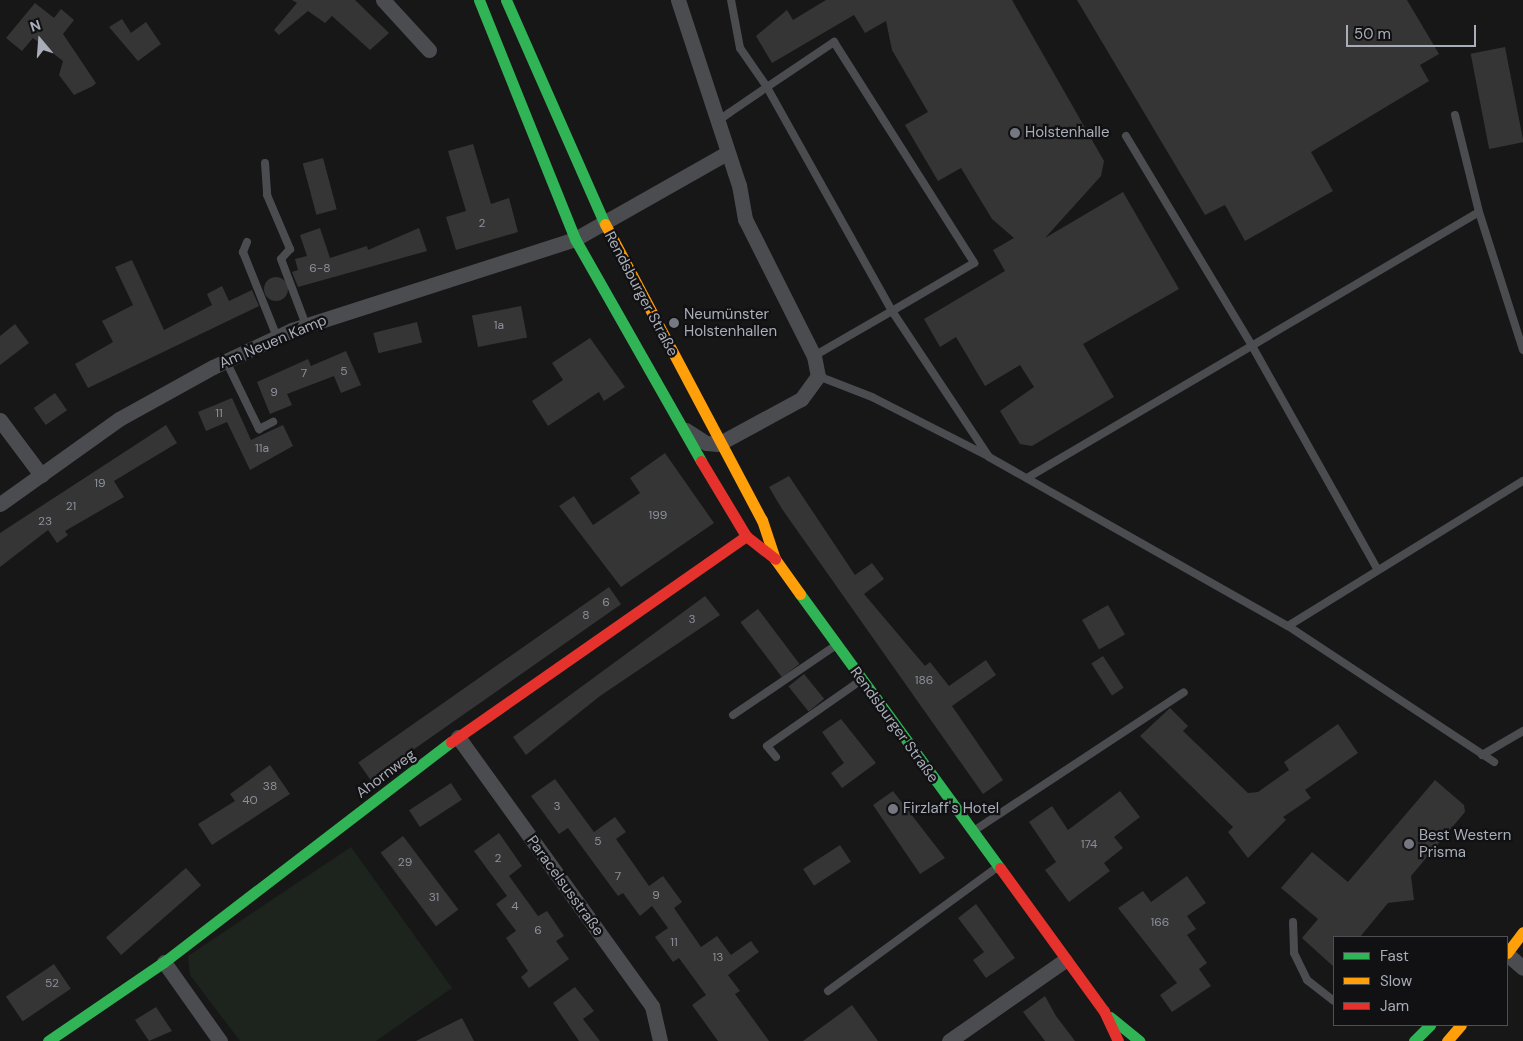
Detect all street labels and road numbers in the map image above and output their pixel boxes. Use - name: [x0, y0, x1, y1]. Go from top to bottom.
- street label: Rendsburger Straße: [601, 229, 681, 359]
- street label: Am Neuen Kamp: [216, 311, 330, 373]
- street label: Rendsburger Straße: [846, 664, 942, 786]
- street label: Ahornweg: [353, 746, 419, 802]
- street label: Paracelsusstraße: [523, 832, 607, 940]

